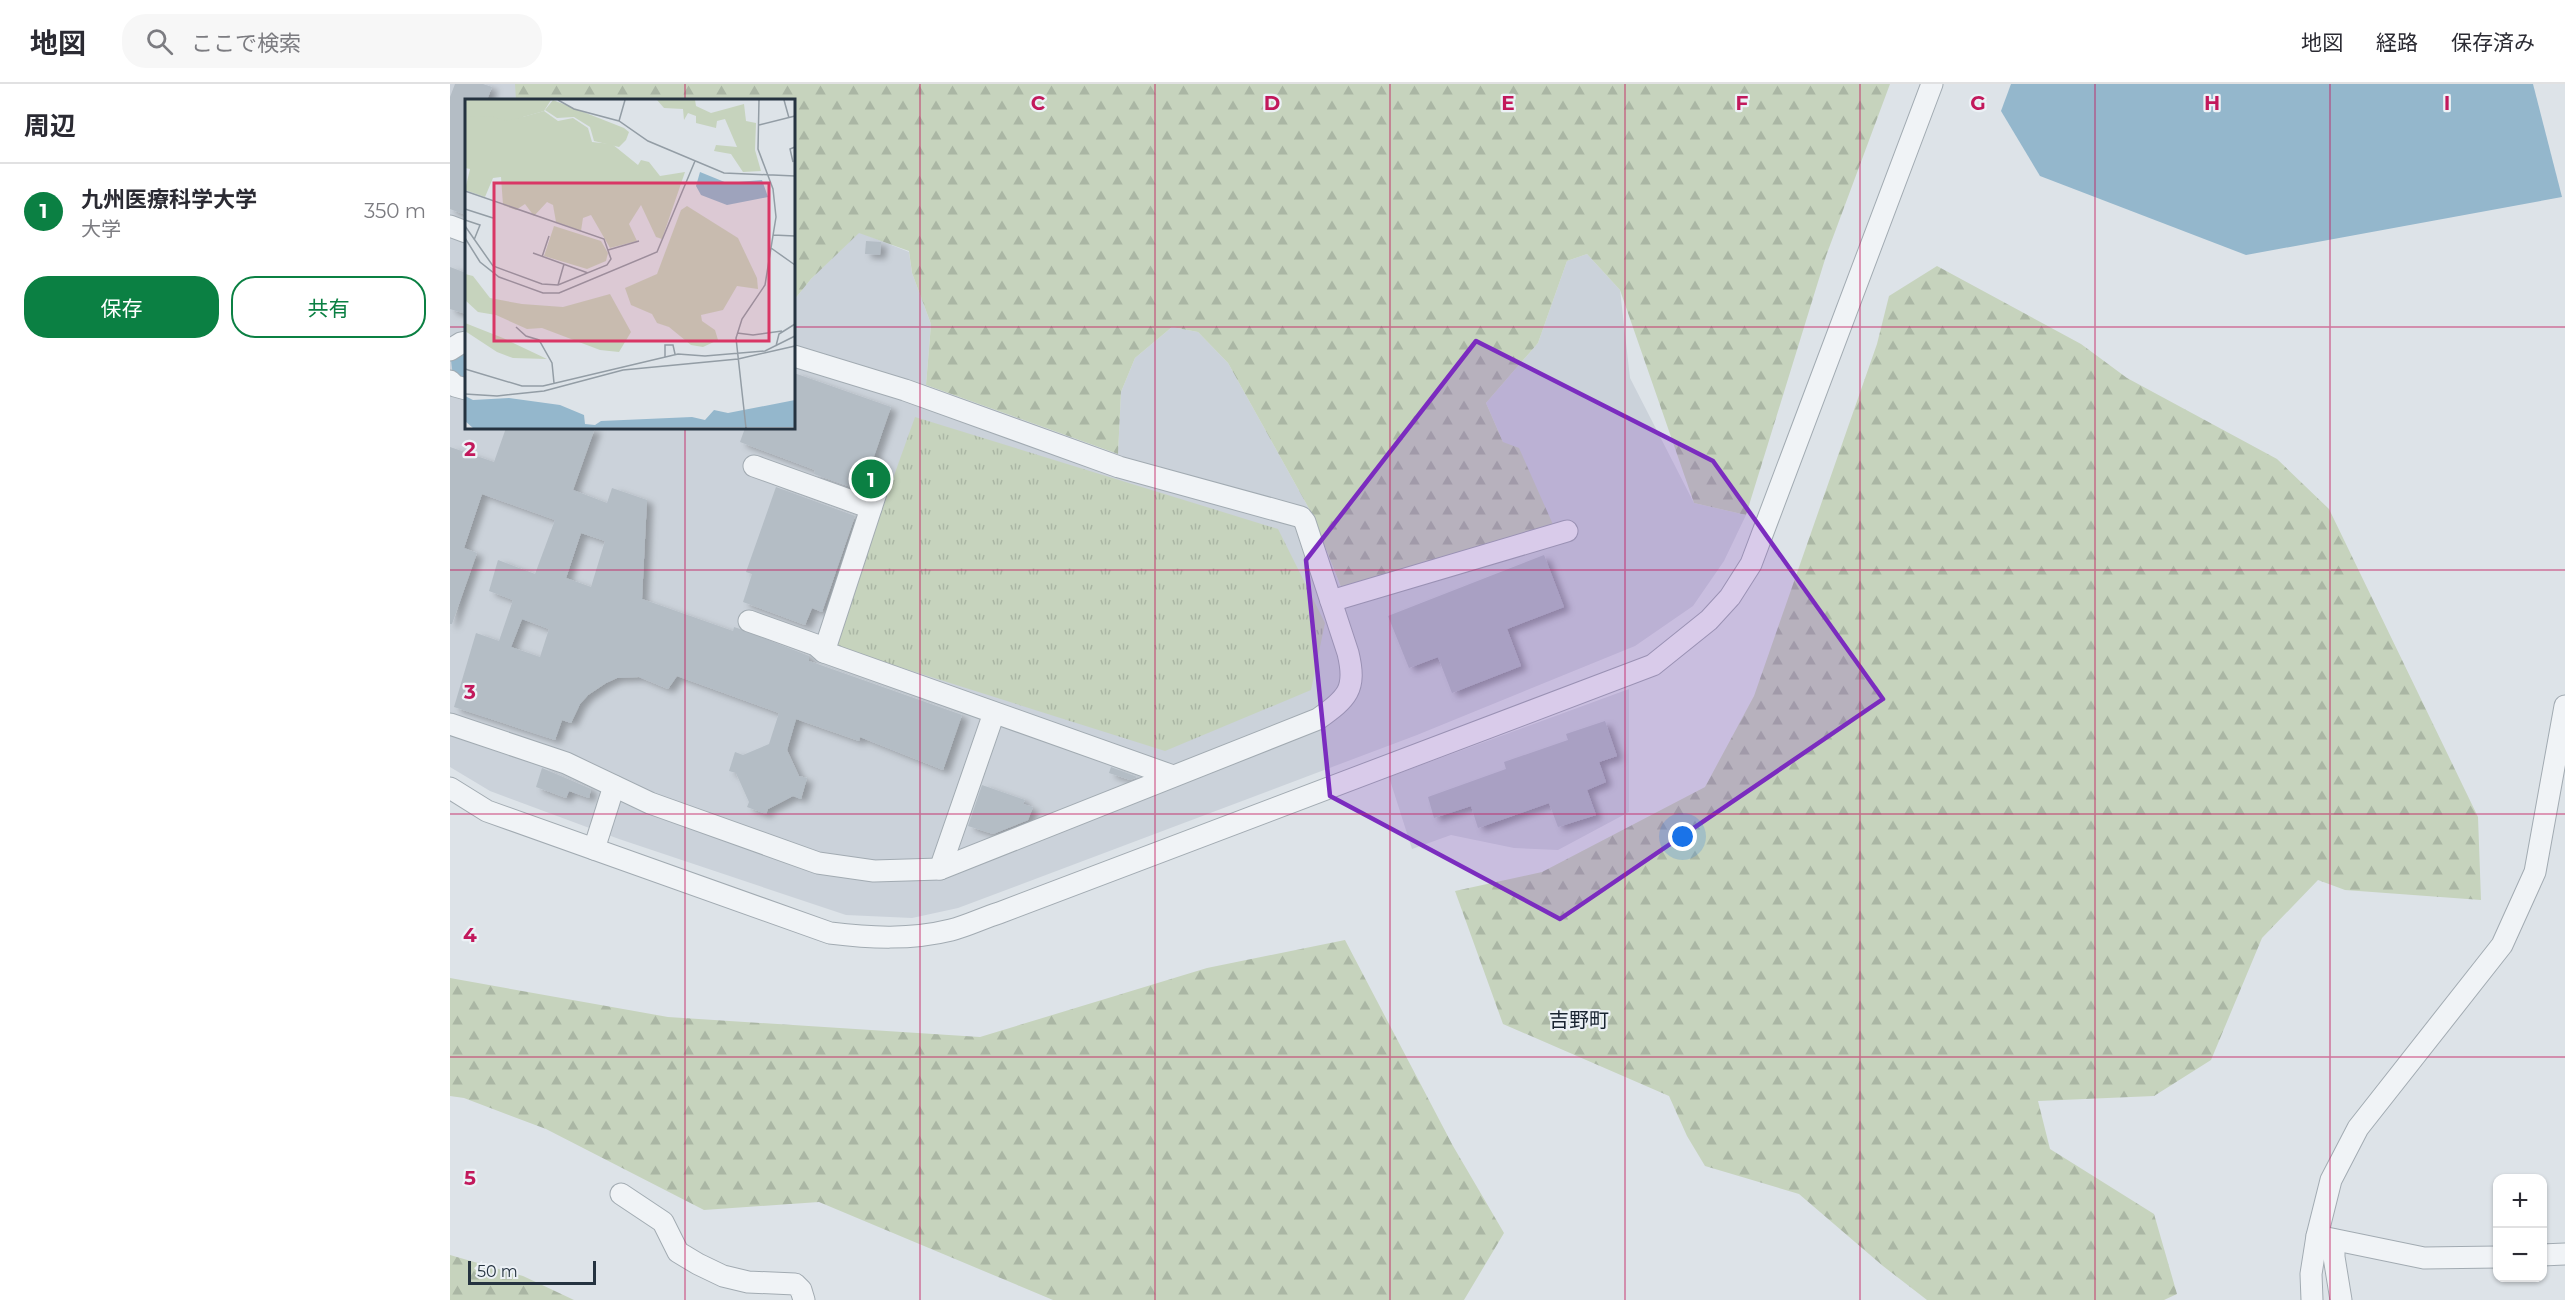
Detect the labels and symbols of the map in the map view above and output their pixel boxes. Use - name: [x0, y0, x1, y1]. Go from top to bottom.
- text: C: [1031, 91, 1046, 115]
- text: D: [1264, 91, 1280, 115]
- text: E: [1501, 91, 1515, 115]
- text: F: [1736, 91, 1749, 115]
- text: G: [1970, 91, 1986, 115]
- text: H: [2204, 91, 2220, 115]
- text: I: [2444, 91, 2450, 115]
- inset map: [465, 99, 795, 429]
- text: 2: [464, 437, 476, 461]
- pin: 1: [852, 456, 890, 502]
- text: 3: [463, 680, 476, 704]
- your location: [1668, 822, 1697, 851]
- text: 4: [463, 923, 477, 947]
- district label: 吉野町: [1549, 1008, 1609, 1032]
- text: 5: [464, 1166, 476, 1190]
- scale bar: [468, 1258, 596, 1286]

